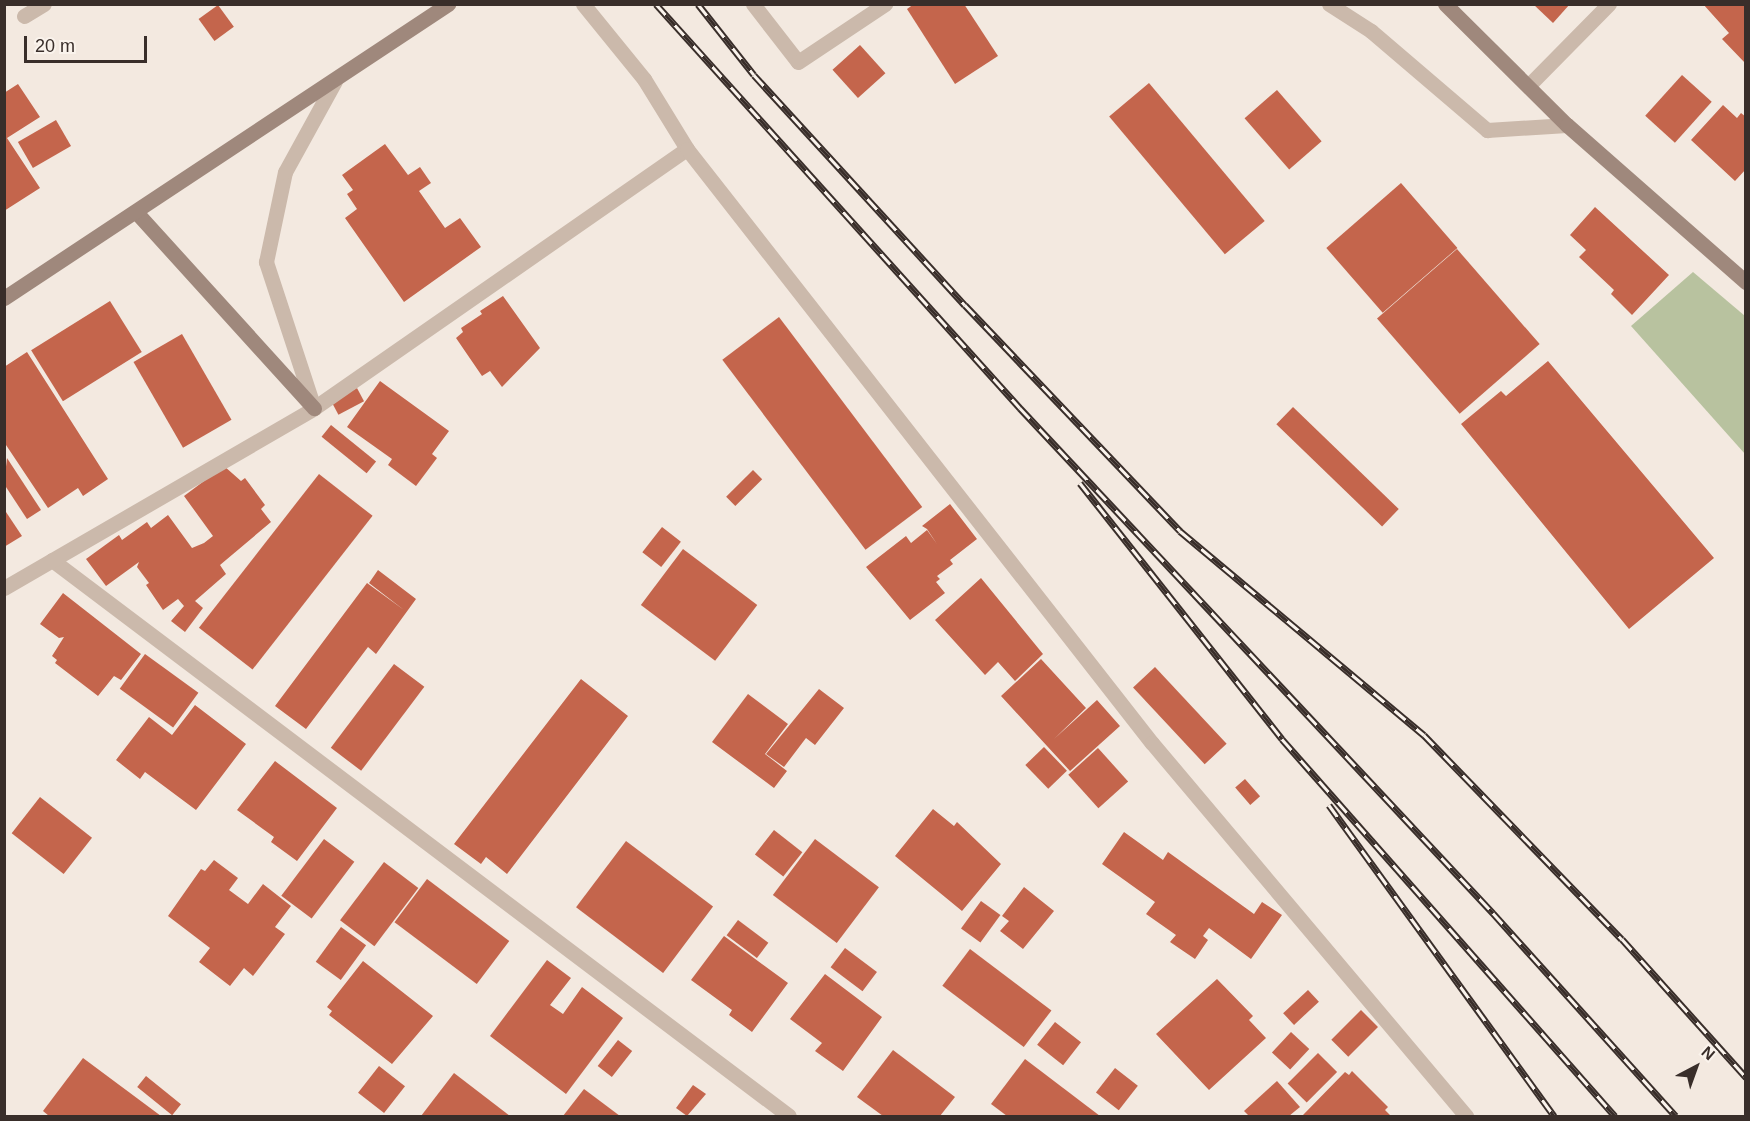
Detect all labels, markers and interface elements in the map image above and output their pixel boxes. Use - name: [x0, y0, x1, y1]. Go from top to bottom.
- scale bar: [27, 24, 150, 62]
- text: 20 m: [35, 36, 75, 56]
- north arrow: [1666, 1037, 1726, 1097]
- text: N: [1698, 1043, 1718, 1063]

